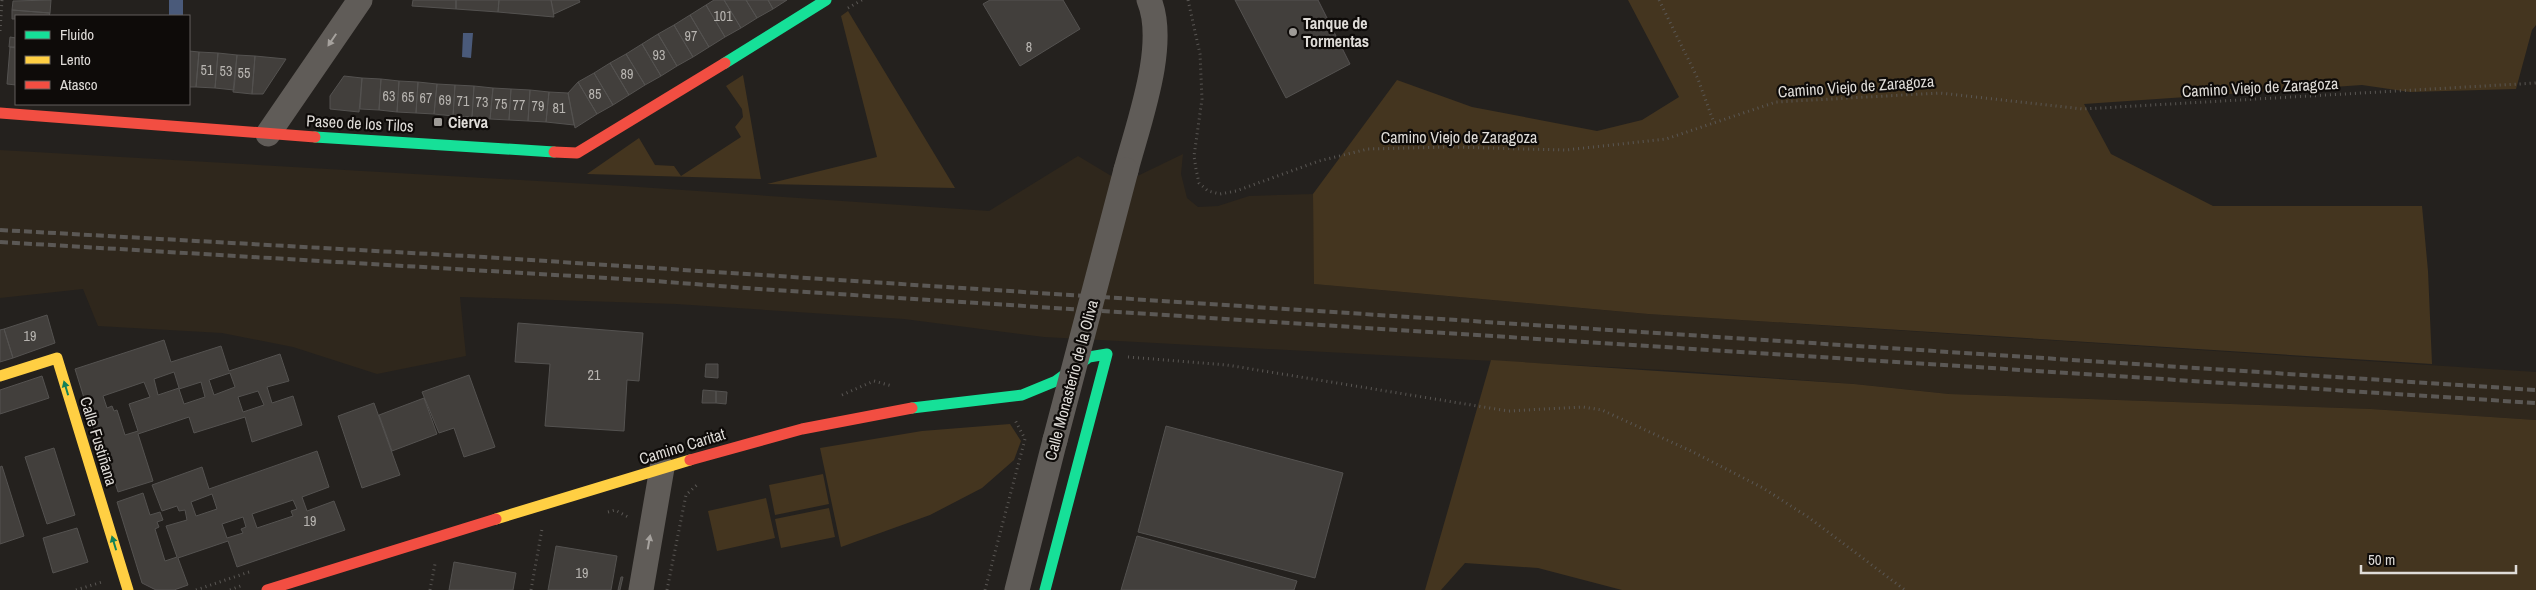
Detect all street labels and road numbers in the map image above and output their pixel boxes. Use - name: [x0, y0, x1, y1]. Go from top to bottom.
- street label: Camino Viejo de Zaragoza: [1777, 70, 1936, 102]
- street label: Camino Viejo de Zaragoza: [2181, 72, 2339, 102]
- street label: Paseo de los Tilos: [306, 109, 414, 137]
- street label: Camino Viejo de Zaragoza: [1381, 126, 1538, 148]
- street label: Calle Monasterio de la Oliva: [1039, 297, 1103, 463]
- street label: Calle Fustiñana: [75, 394, 123, 489]
- street label: Camino Caritat: [636, 422, 728, 470]

